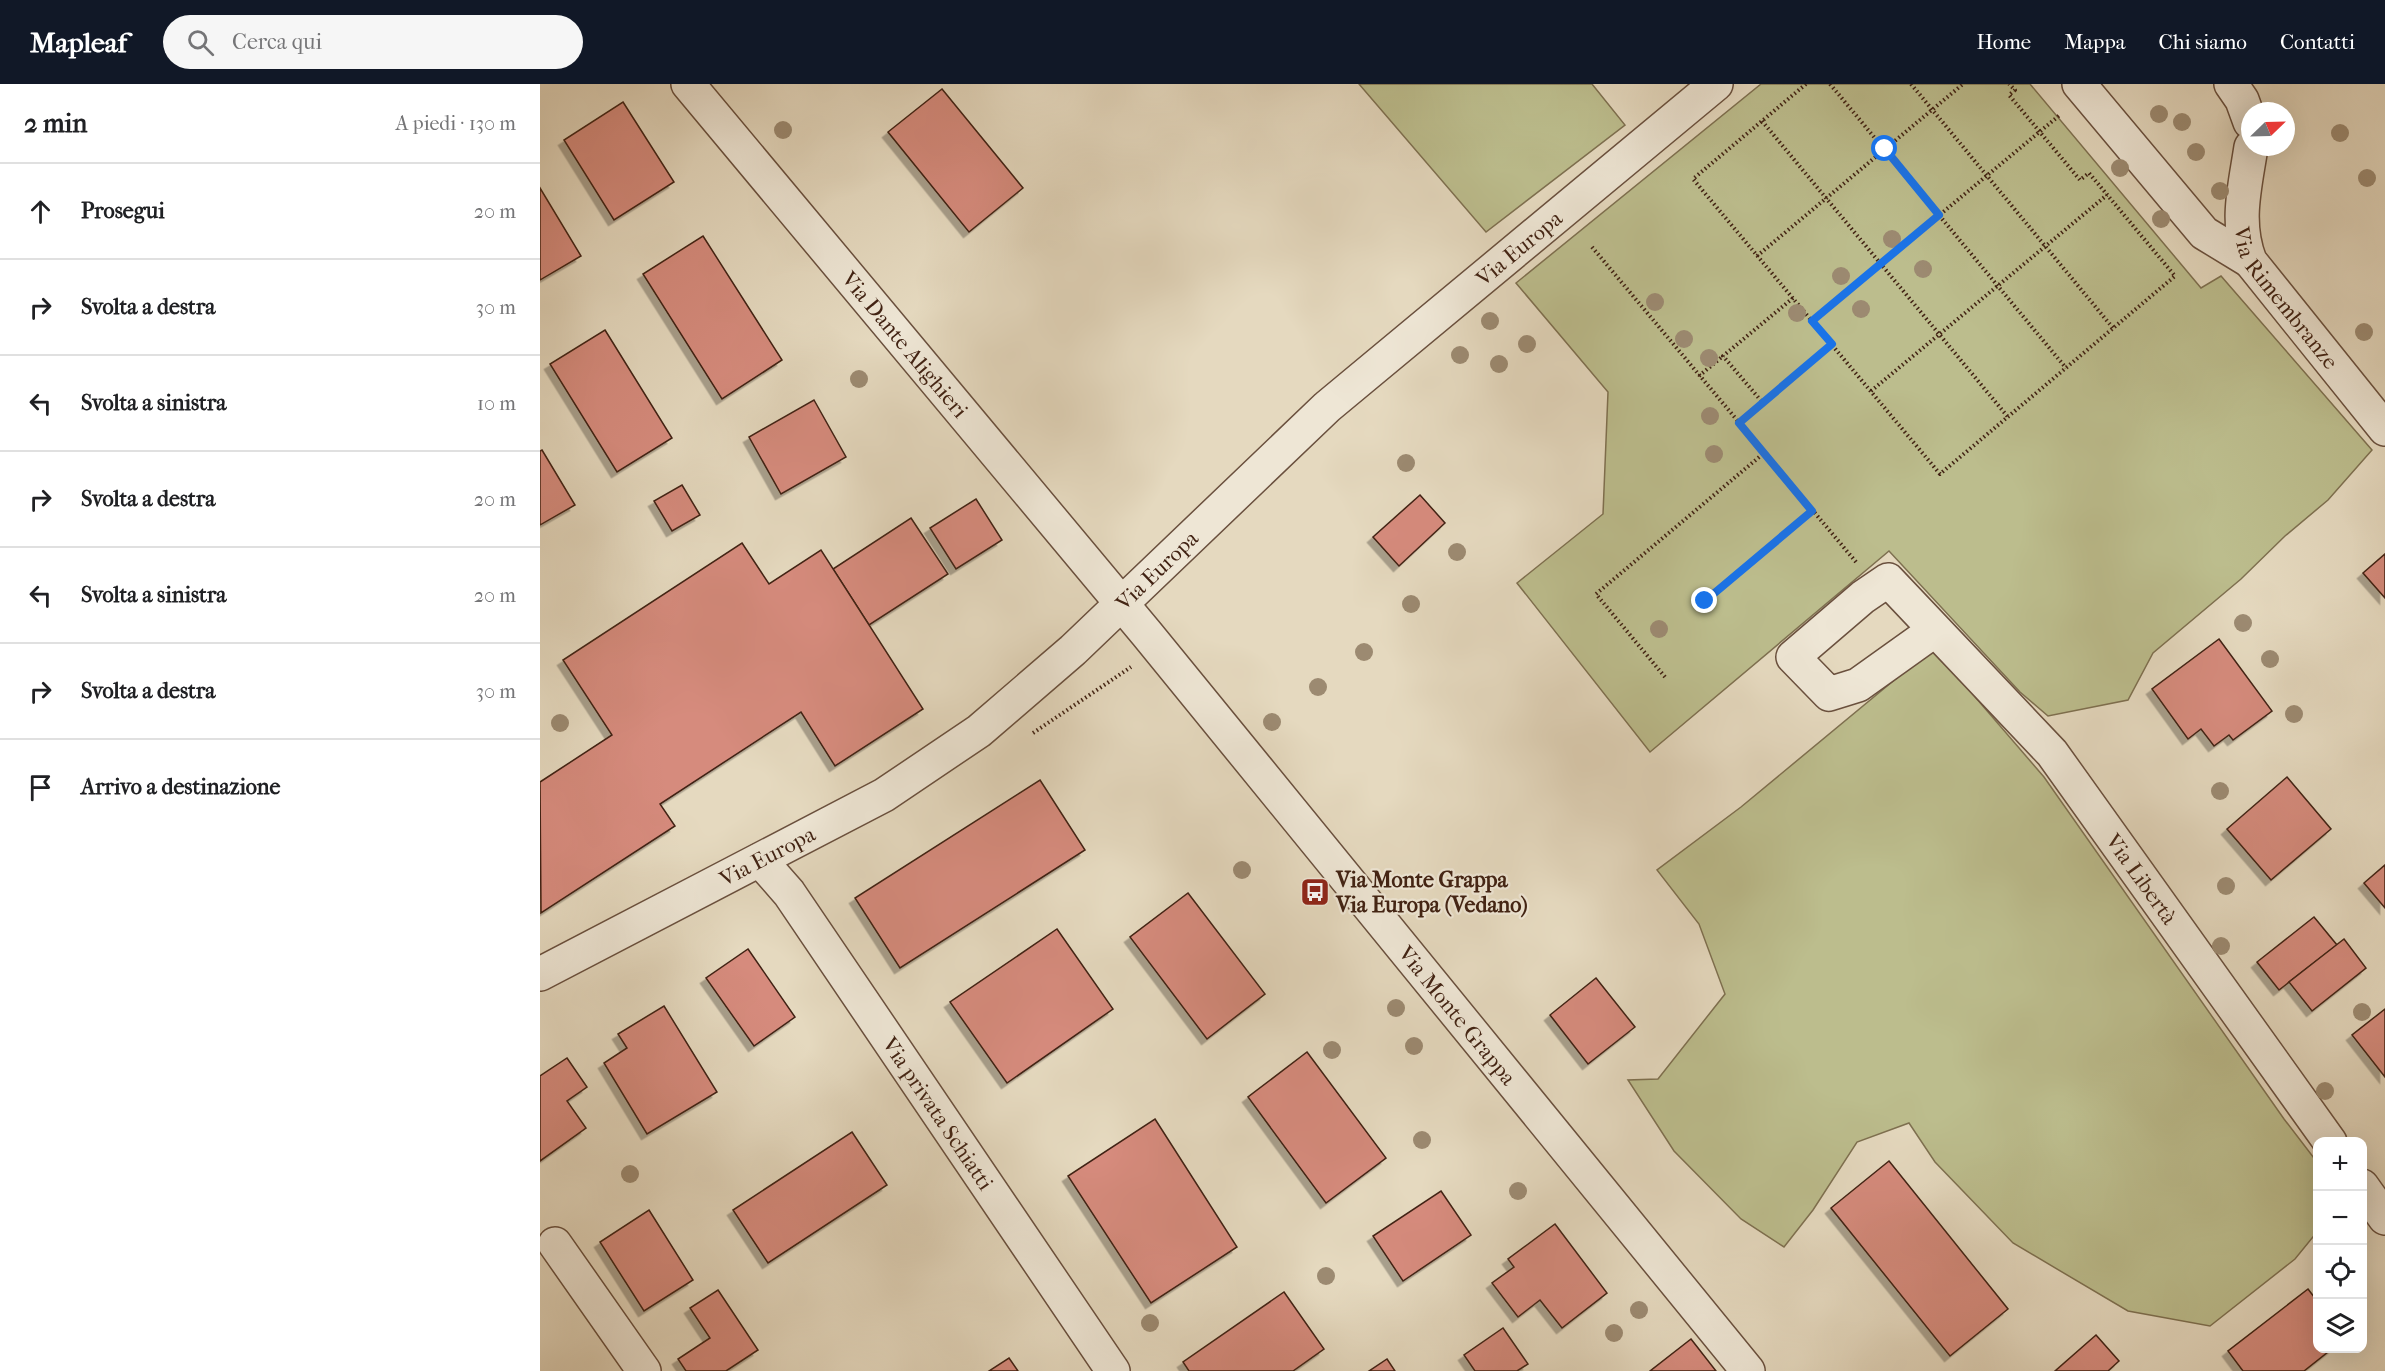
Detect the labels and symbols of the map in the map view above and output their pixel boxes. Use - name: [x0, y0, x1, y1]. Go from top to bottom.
- north arrow: [2241, 102, 2295, 156]
- route start: [1871, 135, 1897, 161]
- street label: Via Europa: [1470, 205, 1568, 293]
- street label: Via Rimembranze: [2228, 224, 2344, 375]
- street label: Via Dante Alighieri: [835, 266, 973, 424]
- street label: Via Europa: [1110, 525, 1204, 617]
- route end: [1691, 587, 1717, 613]
- street label: Via Europa: [714, 821, 820, 893]
- street label: Via Libertà: [2099, 828, 2183, 930]
- place label: Via Monte Grappa Via Europa (Vedano): [1335, 867, 1528, 918]
- bus stop icon: Via Monte Grappa Via Europa (Vedano): [1299, 876, 1331, 908]
- street label: Via Monte Grappa: [1392, 940, 1522, 1091]
- street label: Via privata Schiatti: [876, 1032, 999, 1196]

